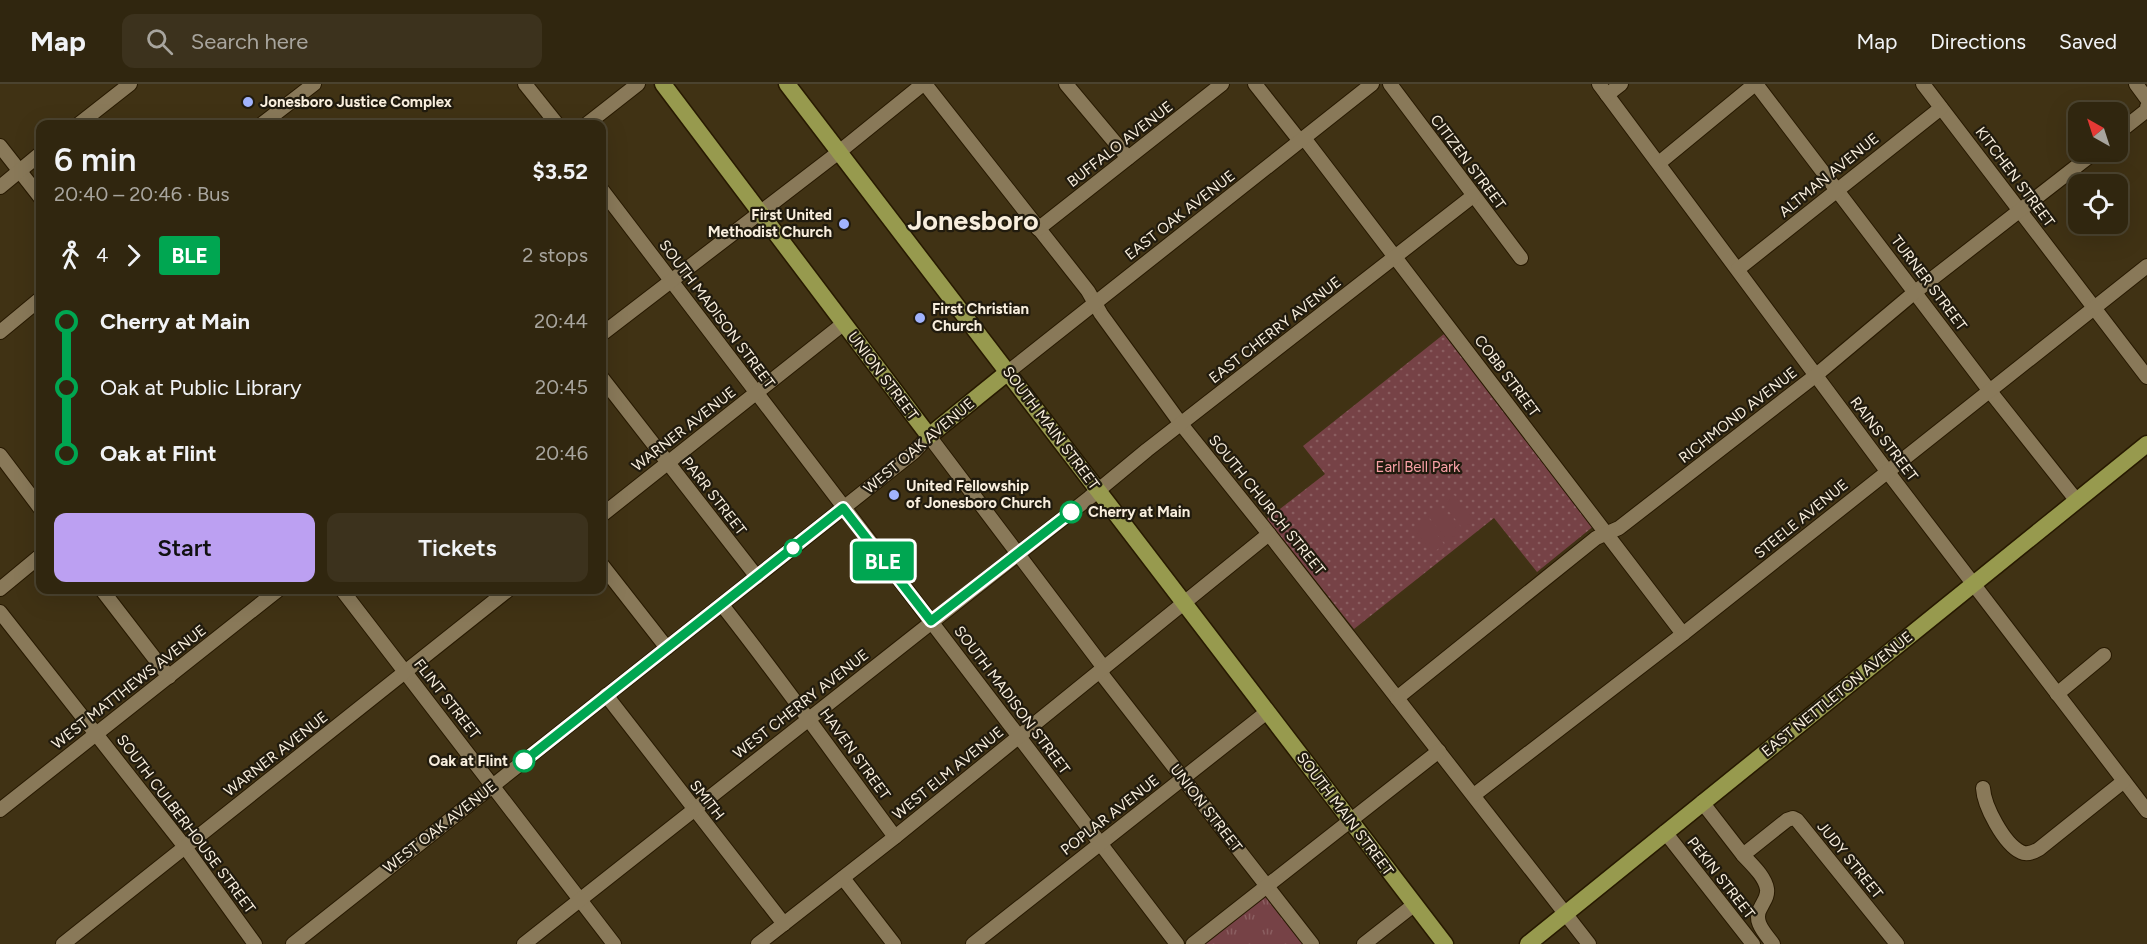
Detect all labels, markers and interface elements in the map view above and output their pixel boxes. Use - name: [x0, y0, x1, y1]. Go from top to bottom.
- search box: [122, 14, 542, 68]
- text: Map: [30, 24, 86, 58]
- icon: search: [143, 25, 176, 58]
- text: Search here: [191, 28, 308, 55]
- text: Map: [1856, 29, 1897, 54]
- text: Directions: [1930, 29, 2026, 54]
- text: Saved: [2059, 29, 2117, 54]
- place label: Jonesboro Justice Complex: [260, 93, 452, 111]
- marker: Jonesboro Justice Complex: [241, 95, 255, 109]
- street label: BUFFALO AVENUE: [1064, 97, 1176, 191]
- north arrow: [2068, 102, 2128, 162]
- map controls: [2068, 102, 2128, 234]
- street label: CITIZEN STREET: [1427, 111, 1510, 213]
- street label: KITCHEN STREET: [1971, 123, 2059, 231]
- street label: ALTMAN AVENUE: [1775, 129, 1883, 221]
- text: 6 min: [54, 140, 136, 179]
- text: $3.52: [533, 158, 588, 185]
- street label: EAST OAK AVENUE: [1121, 166, 1239, 264]
- button: locate: [2068, 174, 2128, 234]
- text: 20:40 – 20:46 · Bus: [54, 182, 230, 206]
- district label: Jonesboro: [907, 204, 1039, 237]
- place label: First United Methodist Church: [708, 206, 832, 241]
- marker: First United Methodist Church: [837, 217, 851, 231]
- street label: TURNER STREET: [1887, 232, 1971, 335]
- street label: SOUTH MADISON STREET: [655, 236, 779, 392]
- icon: walk: [54, 239, 87, 272]
- icon: forward: [117, 239, 150, 272]
- text: 4: [96, 243, 108, 267]
- text: BLE: [171, 243, 208, 268]
- text: 2 stops: [522, 243, 588, 267]
- street label: EAST CHERRY AVENUE: [1205, 273, 1345, 387]
- place label: First Christian Church: [932, 300, 1029, 335]
- text: Cherry at Main: [100, 308, 250, 335]
- text: 20:44: [534, 309, 588, 333]
- marker: First Christian Church: [913, 311, 927, 325]
- street label: UNION STREET: [844, 328, 923, 424]
- street label: COBB STREET: [1470, 332, 1544, 421]
- street label: SOUTH MAIN STREET: [999, 363, 1104, 494]
- street label: RICHMOND AVENUE: [1675, 363, 1801, 467]
- text: Oak at Public Library: [100, 374, 302, 401]
- text: 20:45: [535, 375, 588, 399]
- street label: WARNER AVENUE: [628, 383, 740, 475]
- street label: RAINS STREET: [1846, 393, 1922, 485]
- street label: WEST OAK AVENUE: [860, 394, 978, 498]
- street label: SOUTH CHURCH STREET: [1205, 431, 1330, 579]
- text: Oak at Flint: [100, 440, 217, 467]
- text: 20:46: [535, 441, 588, 465]
- street label: PARR STREET: [678, 453, 751, 539]
- park label: Earl Bell Park: [1376, 458, 1461, 476]
- street label: STEELE AVENUE: [1750, 476, 1852, 562]
- place label: United Fellowship of Jonesboro Church: [906, 477, 1051, 512]
- marker: United Fellowship of Jonesboro Church: [887, 488, 901, 502]
- marker: Cherry at Main: [1060, 501, 1082, 523]
- place label: Cherry at Main: [1088, 503, 1190, 521]
- button: Start: [54, 513, 315, 582]
- button: Tickets: [327, 513, 588, 582]
- unlabelled marker: [784, 539, 802, 557]
- line badge: BLE: [848, 542, 918, 580]
- text: BLE: [865, 549, 901, 574]
- street label: WEST MATTHEWS AVENUE: [48, 621, 210, 753]
- street label: SOUTH MADISON STREET: [950, 622, 1074, 778]
- street label: EAST NETTLETON AVENUE: [1758, 628, 1916, 760]
- street label: WEST CHERRY AVENUE: [730, 646, 872, 762]
- street label: FLINT STREET: [410, 655, 484, 743]
- street label: HAVEN STREET: [816, 705, 895, 804]
- street label: WARNER AVENUE: [220, 708, 332, 800]
- street label: WEST ELM AVENUE: [889, 723, 1007, 823]
- street label: SOUTH CULBERHOUSE STREET: [113, 731, 260, 918]
- street label: SOUTH MAIN STREET: [1293, 749, 1398, 880]
- marker: Oak at Flint: [513, 750, 535, 772]
- place label: Oak at Flint: [428, 752, 508, 770]
- street label: UNION STREET: [1166, 761, 1246, 856]
- street label: POPLAR AVENUE: [1057, 771, 1163, 859]
- street label: WEST OAK AVENUE: [380, 777, 500, 877]
- street label: SMITH: [686, 777, 728, 823]
- street label: JUDY STREET: [1813, 818, 1887, 903]
- street label: PEKIN STREET: [1683, 833, 1759, 923]

